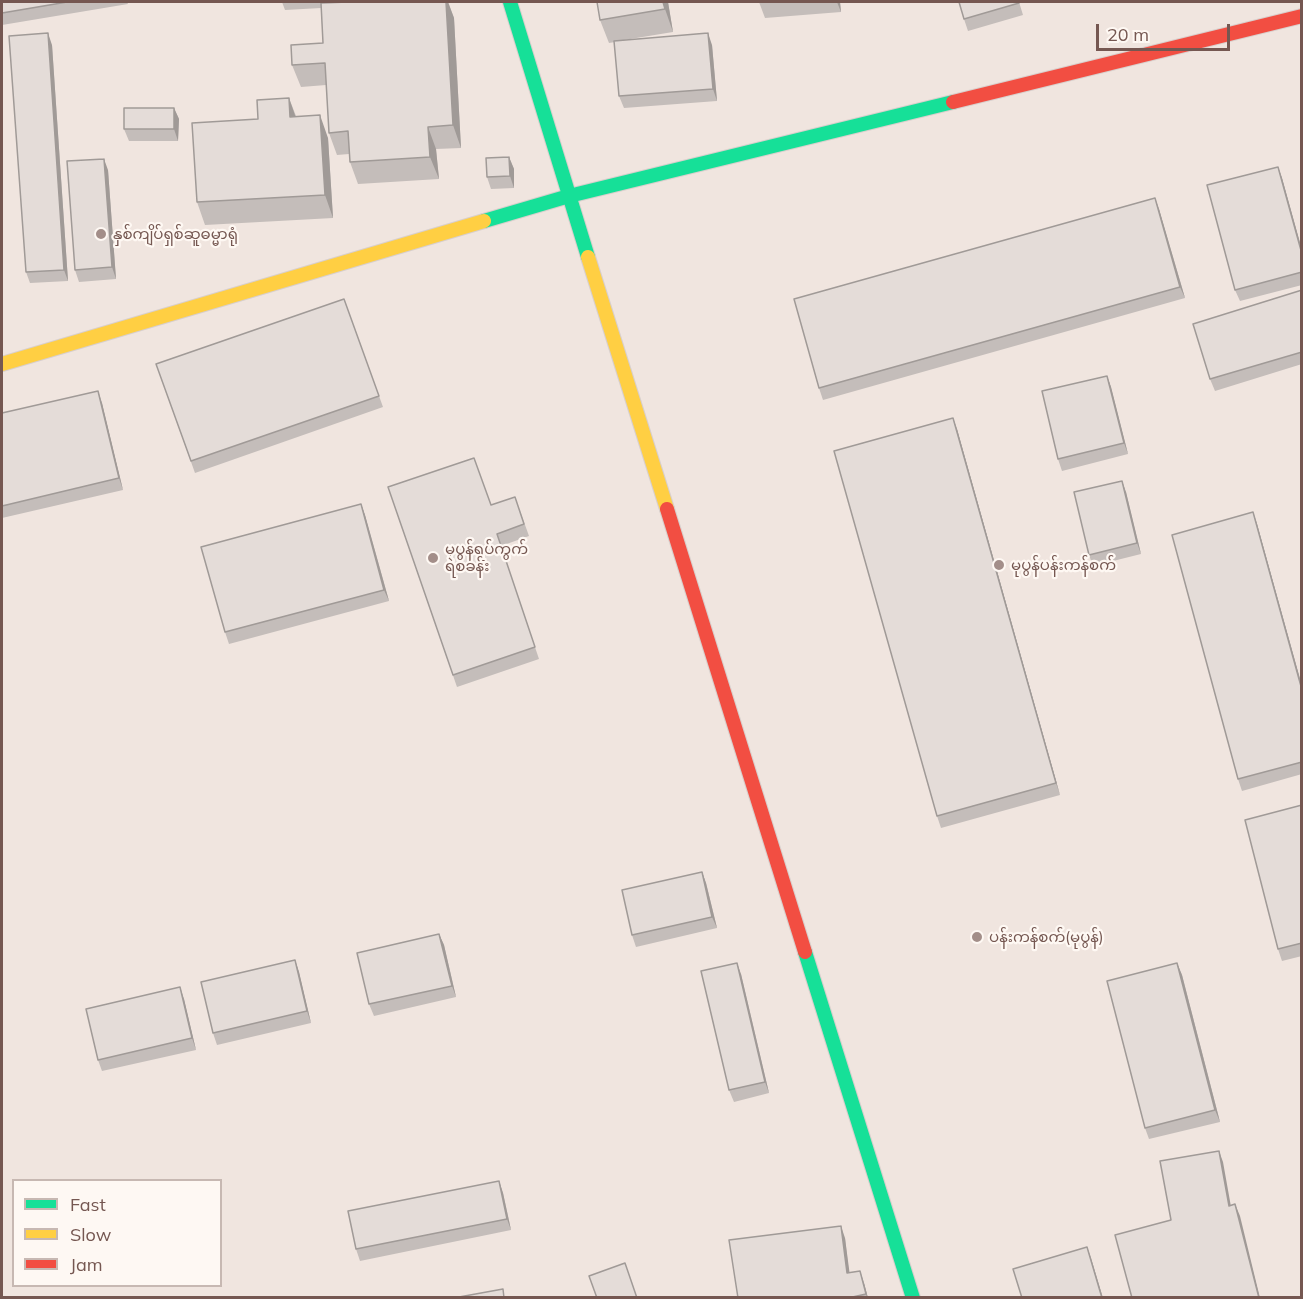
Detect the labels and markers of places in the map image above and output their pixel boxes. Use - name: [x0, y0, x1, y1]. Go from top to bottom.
- place label: နှစ်ကျိပ်ရှစ်ဆူဓမ္မာရုံ: [113, 225, 238, 243]
- marker: နှစ်ကျိပ်ရှစ်ဆူဓမ္မာရုံ: [94, 227, 108, 241]
- place label: မုပွန်ရပ်ကွက် ရဲစခန်း: [445, 540, 528, 575]
- marker: မုပွန်ရပ်ကွက် ရဲစခန်း: [426, 551, 440, 565]
- place label: မုပွန်ပန်းကန်စက်: [1011, 556, 1116, 574]
- marker: မုပွန်ပန်းကန်စက်: [992, 558, 1006, 572]
- place label: ပန်းကန်စက်(မုပွန်): [989, 928, 1104, 946]
- marker: ပန်းကန်စက်(မုပွန်): [970, 930, 984, 944]

